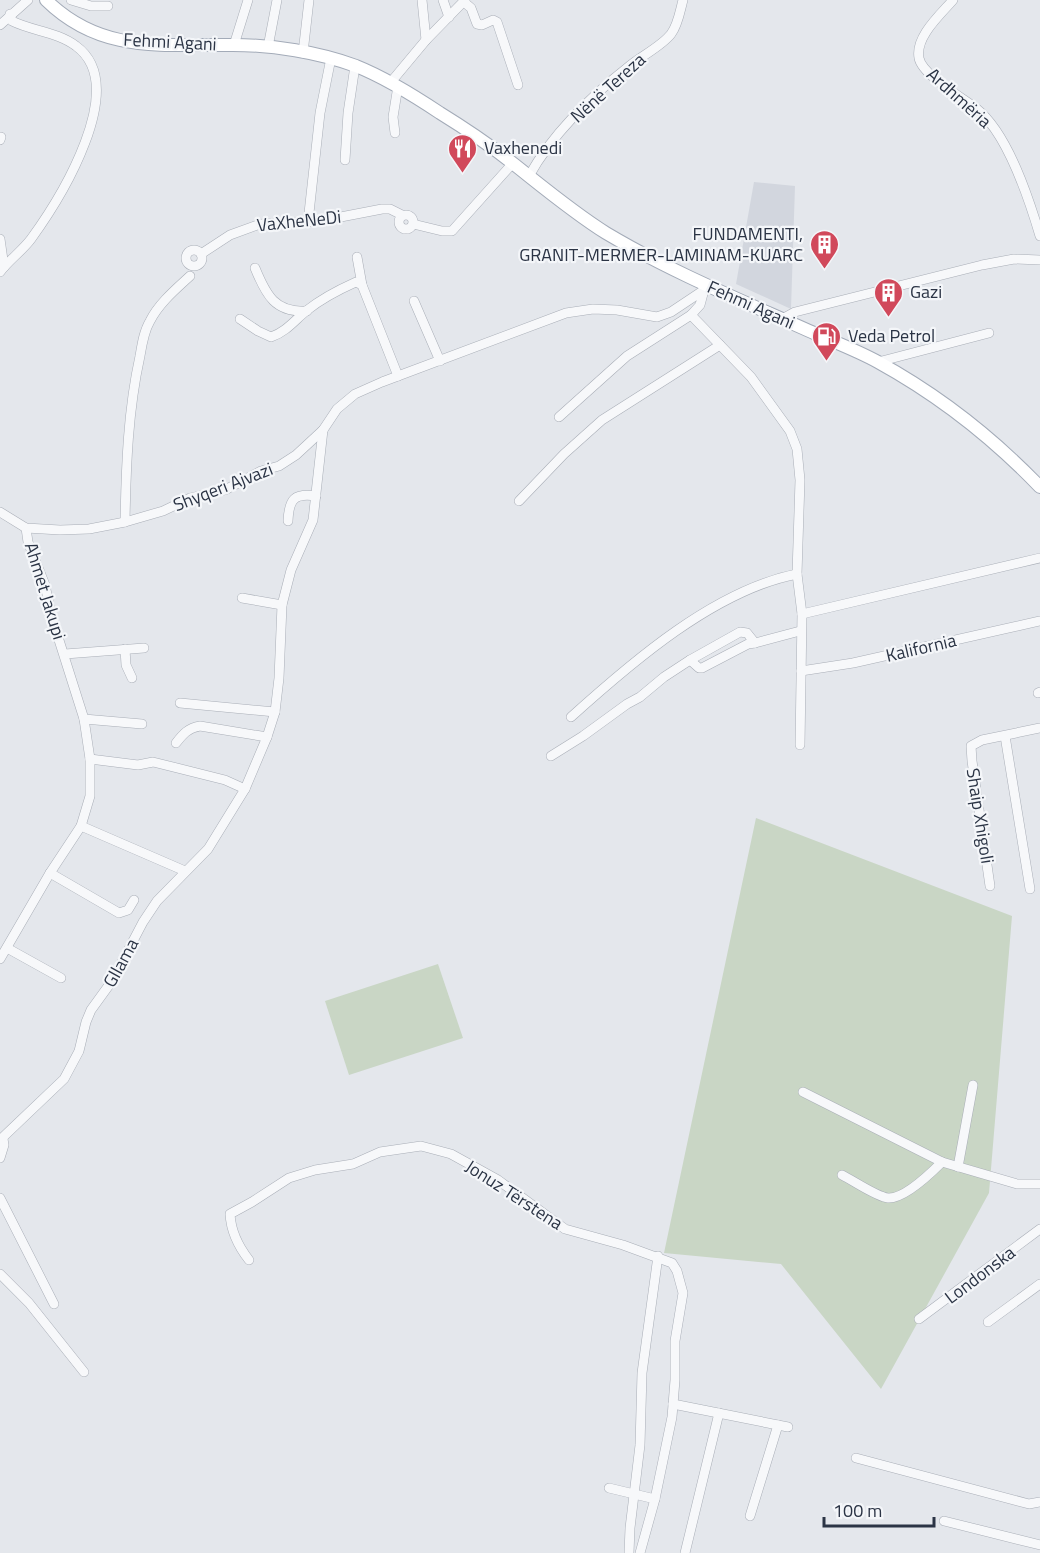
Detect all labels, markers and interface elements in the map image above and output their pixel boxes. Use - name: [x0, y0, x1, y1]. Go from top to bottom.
- street label: Fehmi Agani: [123, 26, 217, 57]
- street label: Nënë Tereza: [564, 46, 651, 129]
- street label: Ardhmëria: [921, 61, 998, 134]
- restaurant icon: Vaxhenedi: [447, 132, 479, 174]
- place label: Vaxhenedi: [484, 134, 562, 161]
- street label: VaXheNeDi: [256, 203, 342, 238]
- place label: FUNDAMENTI, GRANIT-MERMER-LAMINAM-KUARC: [519, 220, 803, 268]
- building icon: FUNDAMENTI, GRANIT-MERMER-LAMINAM-KUARC: [808, 228, 840, 270]
- street label: Fehmi Agani: [703, 273, 799, 336]
- building icon: Gazi: [873, 276, 905, 318]
- place label: Gazi: [910, 278, 942, 305]
- fuel station icon: Veda Petrol: [811, 320, 843, 362]
- place label: Veda Petrol: [848, 322, 935, 349]
- street label: Shyqeri Ajvazi: [169, 455, 277, 518]
- street label: Ahmet Jakupi: [18, 539, 73, 643]
- street label: Kalifornia: [883, 626, 959, 669]
- street label: Shaip Xhigoli: [960, 766, 1001, 866]
- street label: Gllama: [96, 933, 145, 992]
- street label: Jonuz Tërstena: [460, 1153, 568, 1236]
- street label: Londonska: [939, 1239, 1021, 1310]
- scale bar: [824, 1490, 934, 1528]
- text: 100 m: [833, 1497, 882, 1524]

